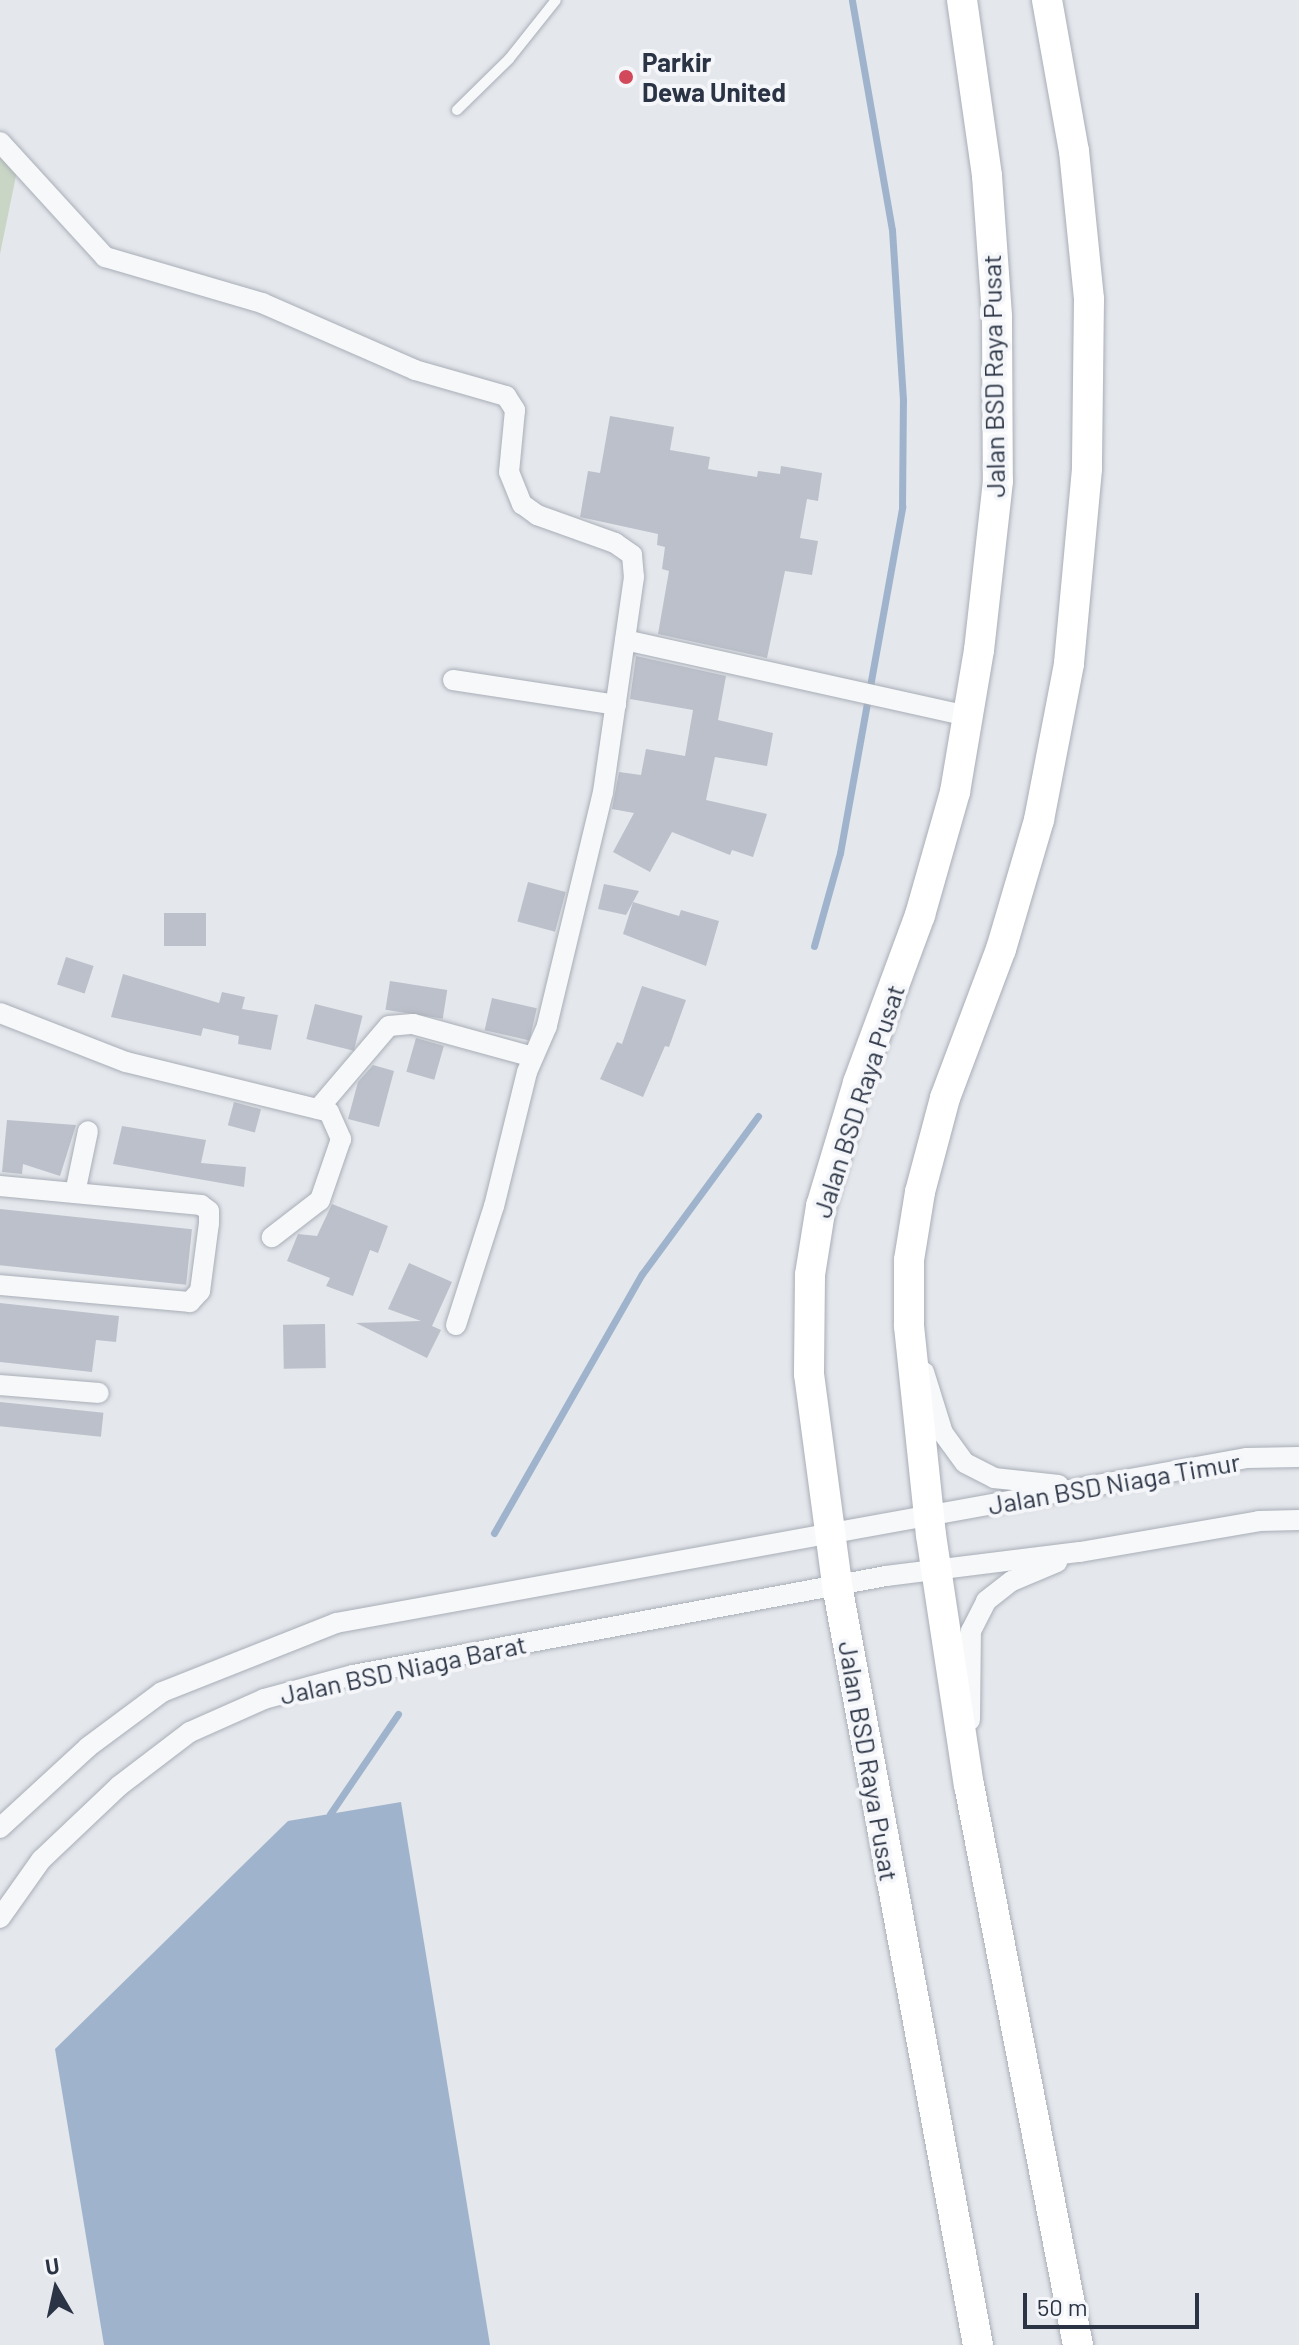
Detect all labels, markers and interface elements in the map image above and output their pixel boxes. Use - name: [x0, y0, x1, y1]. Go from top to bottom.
- place label: Parkir Dewa United: [642, 46, 786, 108]
- marker: Parkir Dewa United: [617, 68, 635, 86]
- street label: Jalan BSD Raya Pusat: [975, 254, 1011, 498]
- street label: Jalan BSD Raya Pusat: [806, 981, 910, 1221]
- street label: Jalan BSD Niaga Timur: [986, 1445, 1242, 1521]
- street label: Jalan BSD Niaga Barat: [277, 1628, 529, 1710]
- street label: Jalan BSD Raya Pusat: [833, 1639, 905, 1883]
- north arrow: [16, 2249, 96, 2329]
- text: U: [43, 2251, 61, 2279]
- scale bar: [1027, 2277, 1203, 2327]
- text: 50 m: [1037, 2292, 1088, 2321]

